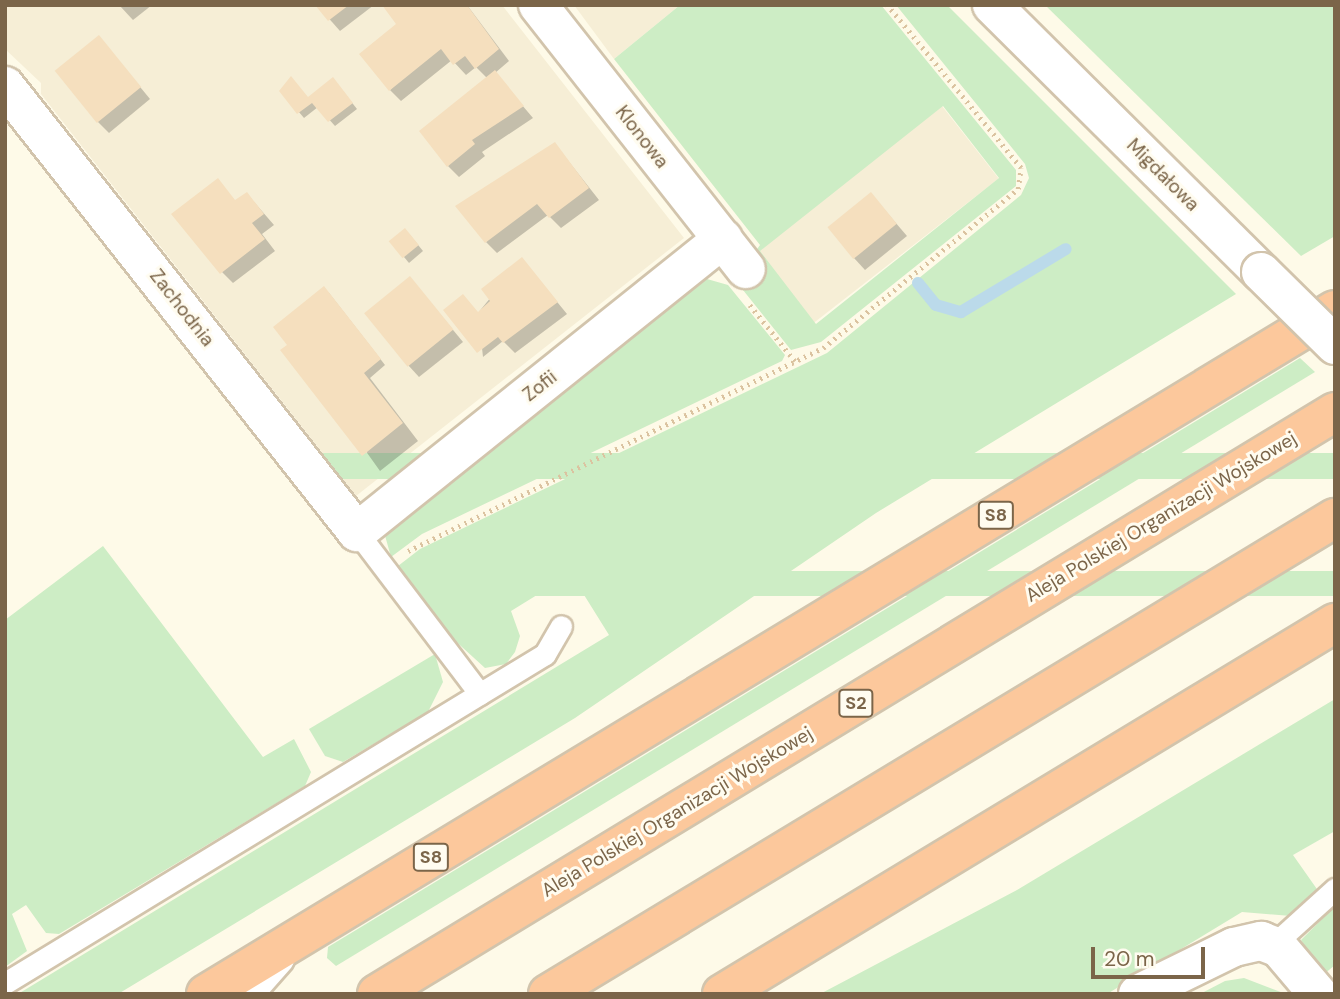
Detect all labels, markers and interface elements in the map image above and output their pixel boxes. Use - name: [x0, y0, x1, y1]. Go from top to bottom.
- street label: Klonowa: [611, 101, 673, 173]
- street label: Migdałowa: [1122, 134, 1204, 216]
- street label: Zachodnia: [145, 265, 219, 351]
- street label: Zofii: [518, 366, 562, 406]
- street label: Aleja Polskiej Organizacji Wojskowej: [1021, 427, 1301, 607]
- road number: S8: [977, 500, 1015, 530]
- road number: S2: [837, 688, 875, 718]
- street label: Aleja Polskiej Organizacji Wojskowej: [537, 722, 817, 902]
- road number: S8: [412, 842, 450, 872]
- scale bar: [1095, 932, 1209, 976]
- text: 20 m: [1104, 945, 1155, 973]

